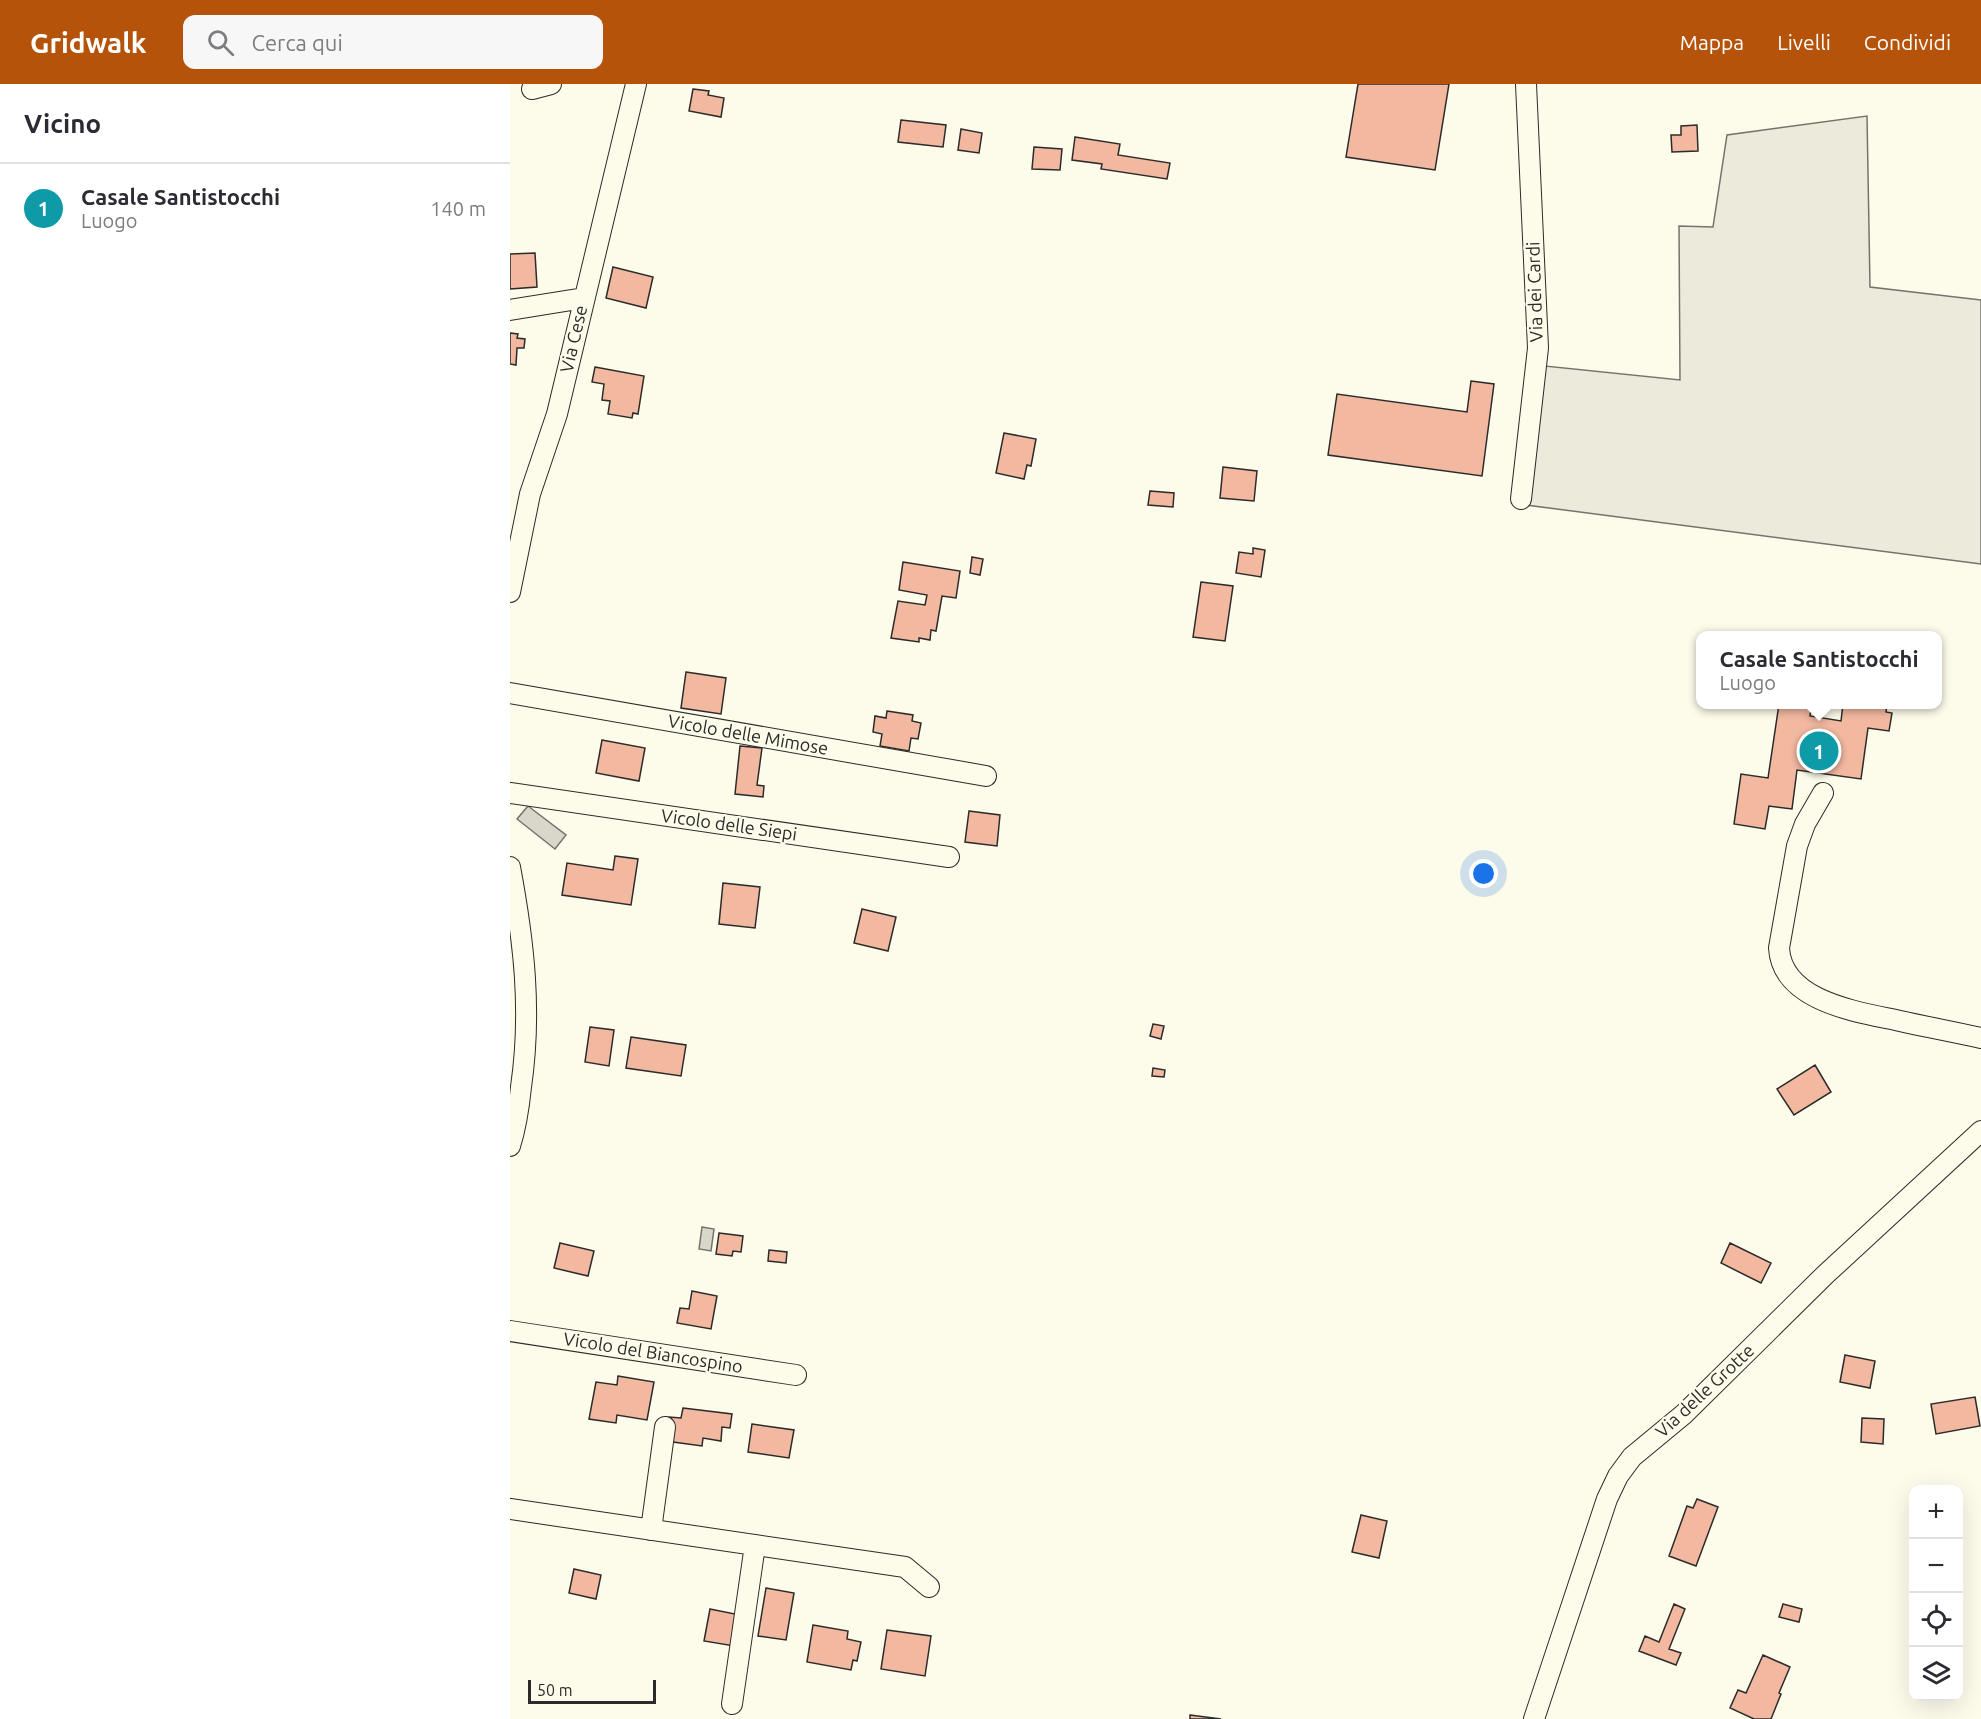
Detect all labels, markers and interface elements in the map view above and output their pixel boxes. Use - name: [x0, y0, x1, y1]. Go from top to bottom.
- search box: [183, 15, 603, 69]
- icon: search: [204, 26, 237, 59]
- text: Gridwalk: [30, 27, 147, 58]
- text: Cerca qui: [252, 30, 343, 55]
- text: Mappa: [1680, 30, 1744, 54]
- text: Livelli: [1777, 30, 1831, 54]
- text: Condividi: [1864, 30, 1951, 54]
- text: Vicino: [24, 109, 101, 138]
- text: Casale Santistocchi: [81, 184, 280, 209]
- text: 1: [38, 197, 49, 220]
- text: 140 m: [430, 197, 486, 220]
- text: Luogo: [81, 209, 138, 232]
- street label: Via dei Cardi: [1522, 241, 1546, 343]
- street label: Via Cese: [556, 303, 590, 374]
- popup: [1696, 631, 1942, 709]
- text: Casale Santistocchi: [1719, 646, 1919, 671]
- text: Luogo: [1719, 671, 1776, 694]
- street label: Vicolo delle Mimose: [666, 710, 830, 758]
- pin: 1: [1800, 728, 1838, 774]
- street label: Vicolo delle Siepi: [660, 805, 798, 843]
- your location: [1469, 859, 1498, 888]
- street label: Vicolo del Biancospino: [562, 1328, 744, 1376]
- street label: Via delle Grotte: [1651, 1340, 1758, 1441]
- map controls: [1909, 1485, 1963, 1701]
- button: +: [1909, 1485, 1963, 1539]
- button: −: [1909, 1539, 1963, 1593]
- button: locate: [1909, 1593, 1963, 1647]
- button: layers: [1909, 1647, 1963, 1701]
- scale bar: [528, 1677, 656, 1704]
- text: 50 m: [537, 1681, 573, 1699]

